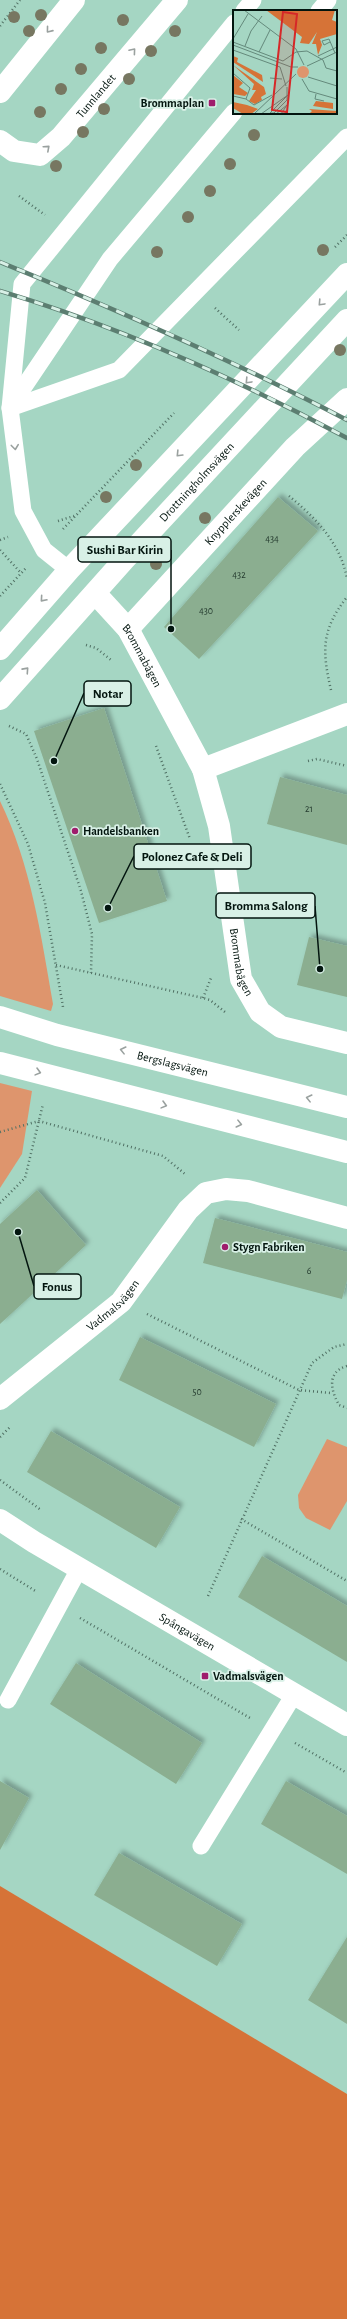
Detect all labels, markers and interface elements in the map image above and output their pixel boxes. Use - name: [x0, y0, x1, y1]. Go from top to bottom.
- inset map: [233, 10, 337, 114]
- one-way arrow: [47, 26, 54, 33]
- one-way arrow: [129, 48, 136, 56]
- street label: Tunnlandet: [74, 71, 118, 120]
- place label: Brommaplan: [141, 97, 204, 109]
- marker: Brommaplan: [207, 98, 217, 108]
- one-way arrow: [42, 146, 50, 153]
- one-way arrow: [318, 298, 325, 306]
- one-way arrow: [246, 376, 253, 384]
- street label: Drottningholmsvägen: [157, 440, 236, 524]
- one-way arrow: [10, 444, 19, 450]
- one-way arrow: [176, 449, 184, 457]
- street label: Knypplerskevägen: [202, 476, 269, 547]
- house number: 434: [265, 534, 279, 544]
- callout: Sushi Bar Kirin: [78, 537, 171, 562]
- text: Sushi Bar Kirin: [87, 544, 163, 557]
- house number: 432: [232, 570, 246, 580]
- one-way arrow: [41, 595, 48, 602]
- house number: 430: [199, 606, 213, 616]
- street label: Brommabågen: [120, 621, 164, 689]
- one-way arrow: [21, 667, 29, 675]
- callout: Notar: [84, 681, 131, 706]
- text: Notar: [93, 688, 124, 701]
- house number: 21: [305, 804, 313, 814]
- place label: Handelsbanken: [83, 825, 159, 837]
- marker: Handelsbanken: [70, 826, 80, 836]
- callout: Polonez Cafe & Deli: [134, 844, 251, 869]
- text: Polonez Cafe & Deli: [141, 851, 243, 864]
- callout: Bromma Salong: [216, 893, 315, 918]
- text: Bromma Salong: [224, 900, 308, 913]
- street label: Brommabågen: [228, 927, 255, 998]
- one-way arrow: [119, 1046, 126, 1055]
- street label: Bergslagsvägen: [136, 1049, 210, 1078]
- one-way arrow: [35, 1067, 41, 1075]
- one-way arrow: [306, 1094, 312, 1102]
- one-way arrow: [160, 1100, 167, 1109]
- one-way arrow: [236, 1120, 242, 1128]
- place label: Stygn Fabriken: [233, 1241, 305, 1254]
- marker: Stygn Fabriken: [220, 1242, 230, 1252]
- house number: 6: [307, 1266, 312, 1276]
- callout: Fonus: [34, 1274, 81, 1299]
- street label: Vadmalsvägen: [84, 1277, 141, 1333]
- text: Fonus: [42, 1281, 72, 1294]
- house number: 50: [192, 1387, 202, 1397]
- street label: Spångavägen: [157, 1611, 217, 1653]
- place label: Vadmalsvägen: [213, 1670, 284, 1682]
- marker: Vadmalsvägen: [200, 1671, 210, 1681]

